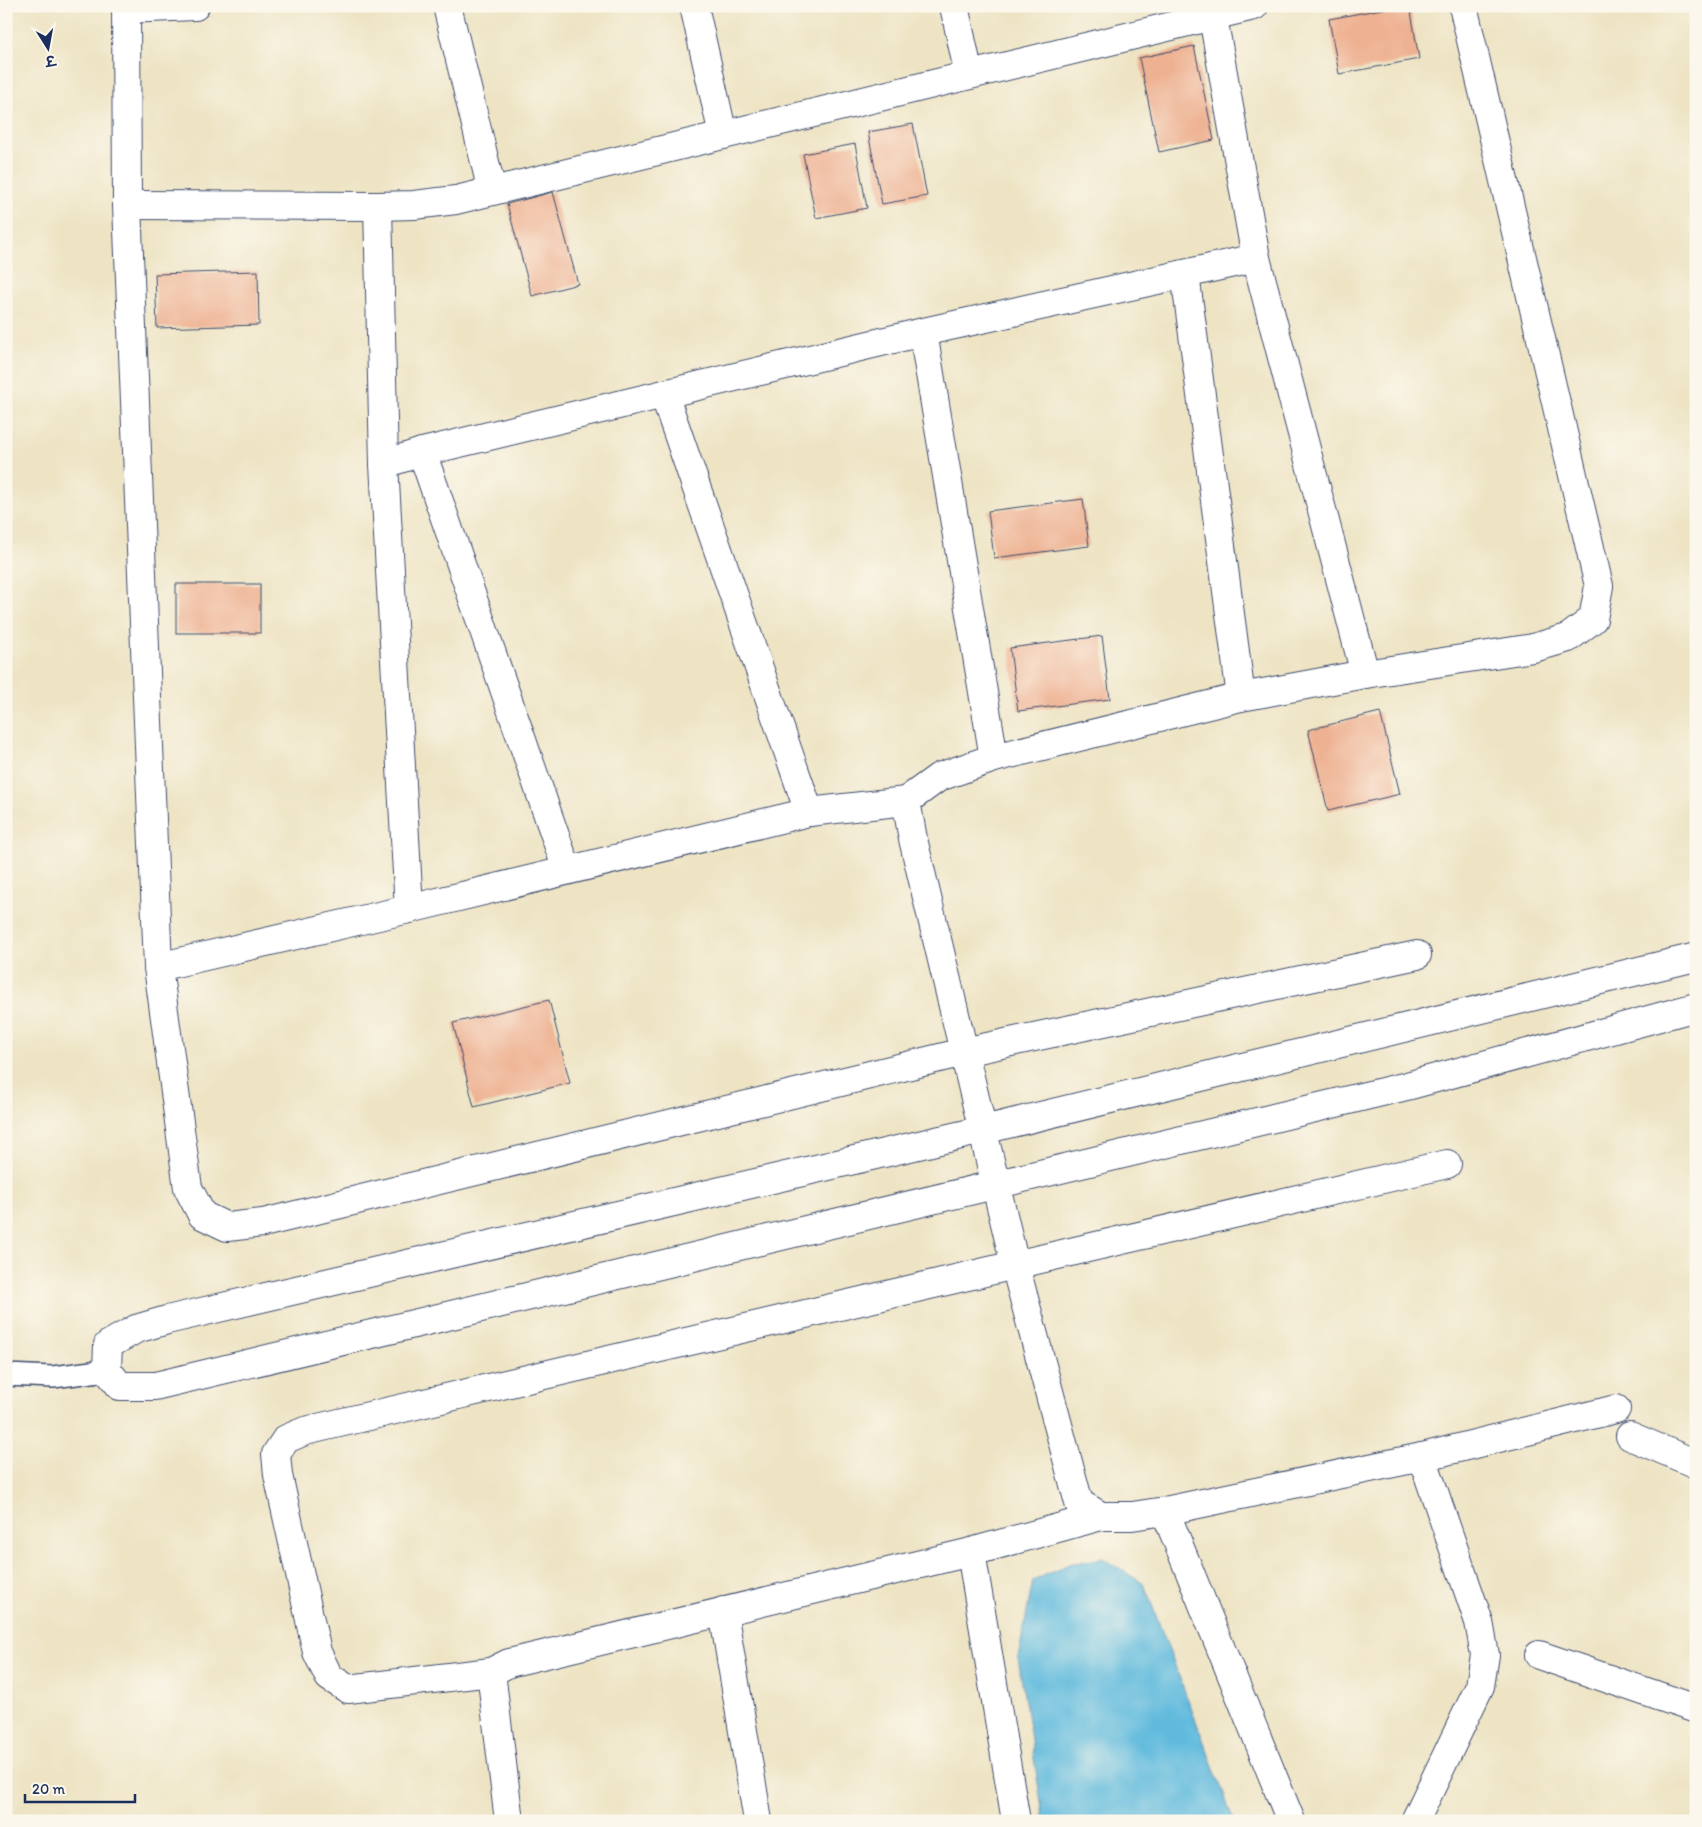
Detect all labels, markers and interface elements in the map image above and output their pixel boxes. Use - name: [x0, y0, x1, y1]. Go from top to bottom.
- north arrow: [22, 22, 72, 72]
- text: उ: [43, 51, 59, 70]
- scale bar: [25, 1772, 135, 1804]
- text: 20 m: [32, 1780, 66, 1798]

